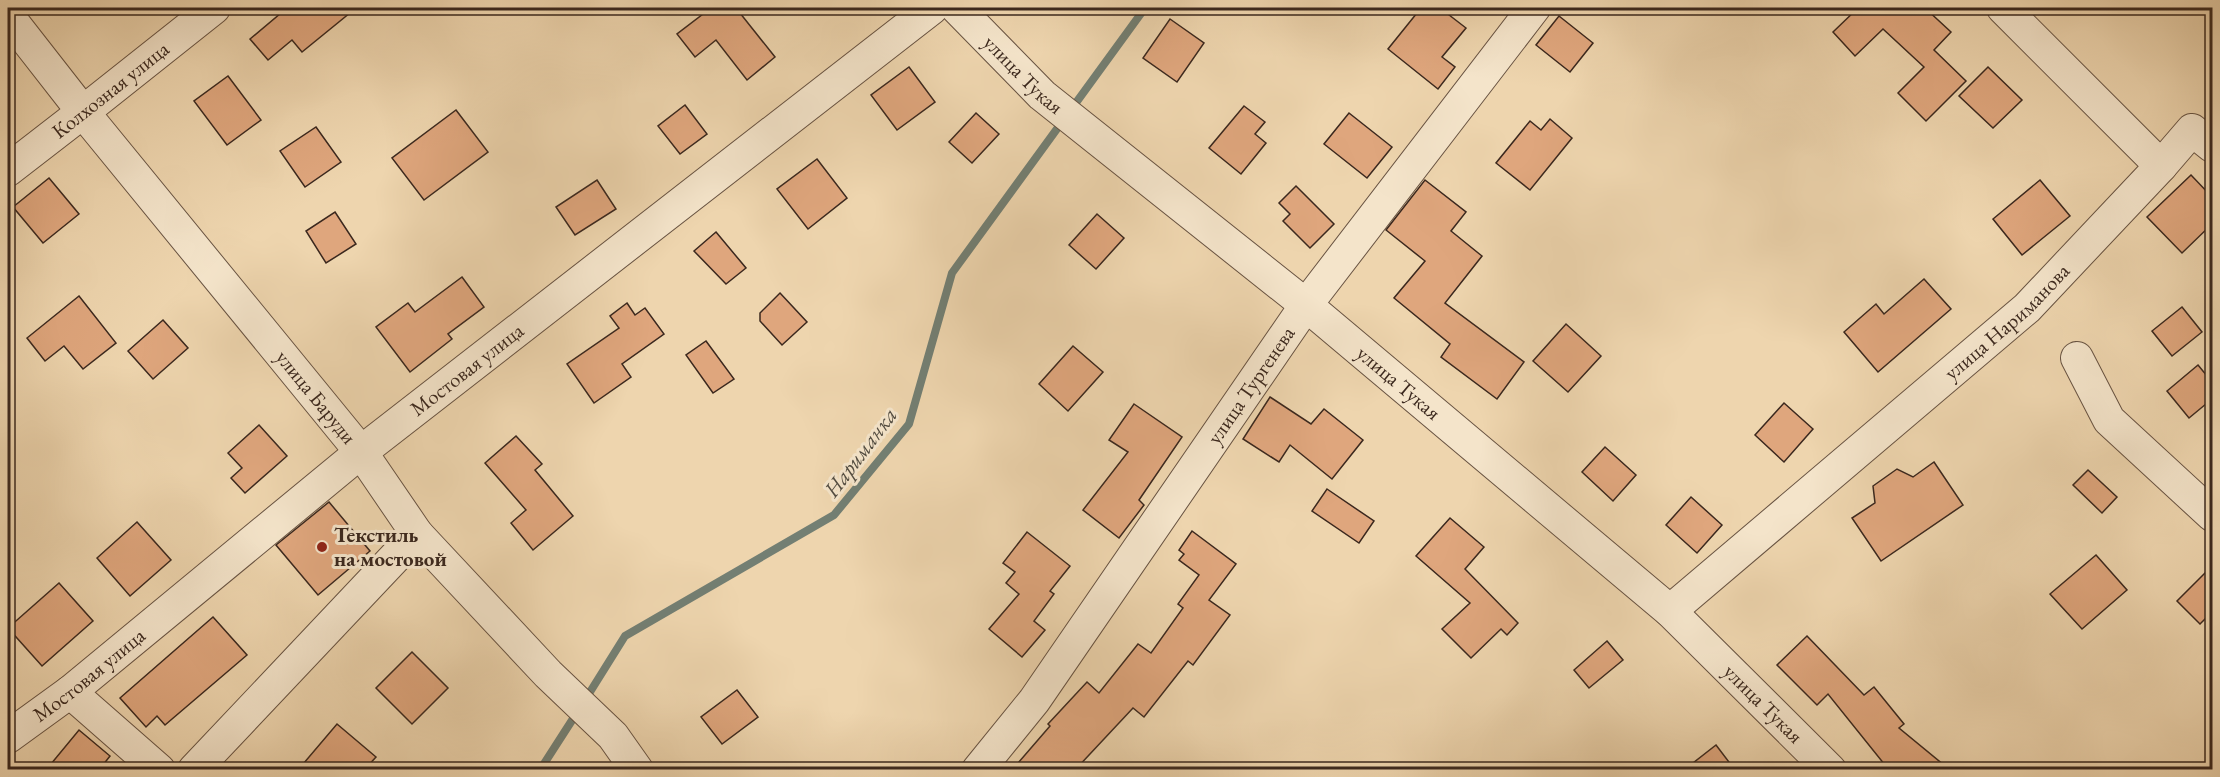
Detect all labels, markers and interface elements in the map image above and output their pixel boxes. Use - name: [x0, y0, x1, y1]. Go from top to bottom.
- street label: улица Тукая: [978, 29, 1069, 120]
- street label: Колхозная улица: [46, 35, 175, 144]
- street label: улица Нариманова: [1938, 257, 2075, 386]
- street label: Мостовая улица: [404, 316, 529, 422]
- street label: улица Тургенева: [1200, 320, 1301, 449]
- street label: улица Тукая: [1351, 339, 1447, 426]
- street label: улица Баруди: [270, 344, 363, 449]
- water label: Нариманка: [817, 402, 904, 504]
- place label: Текстиль на мостовой: [334, 521, 447, 572]
- marker: Текстиль на мостовой: [315, 540, 329, 554]
- street label: Мостовая улица: [27, 621, 151, 728]
- street label: улица Тукая: [1718, 658, 1809, 749]

